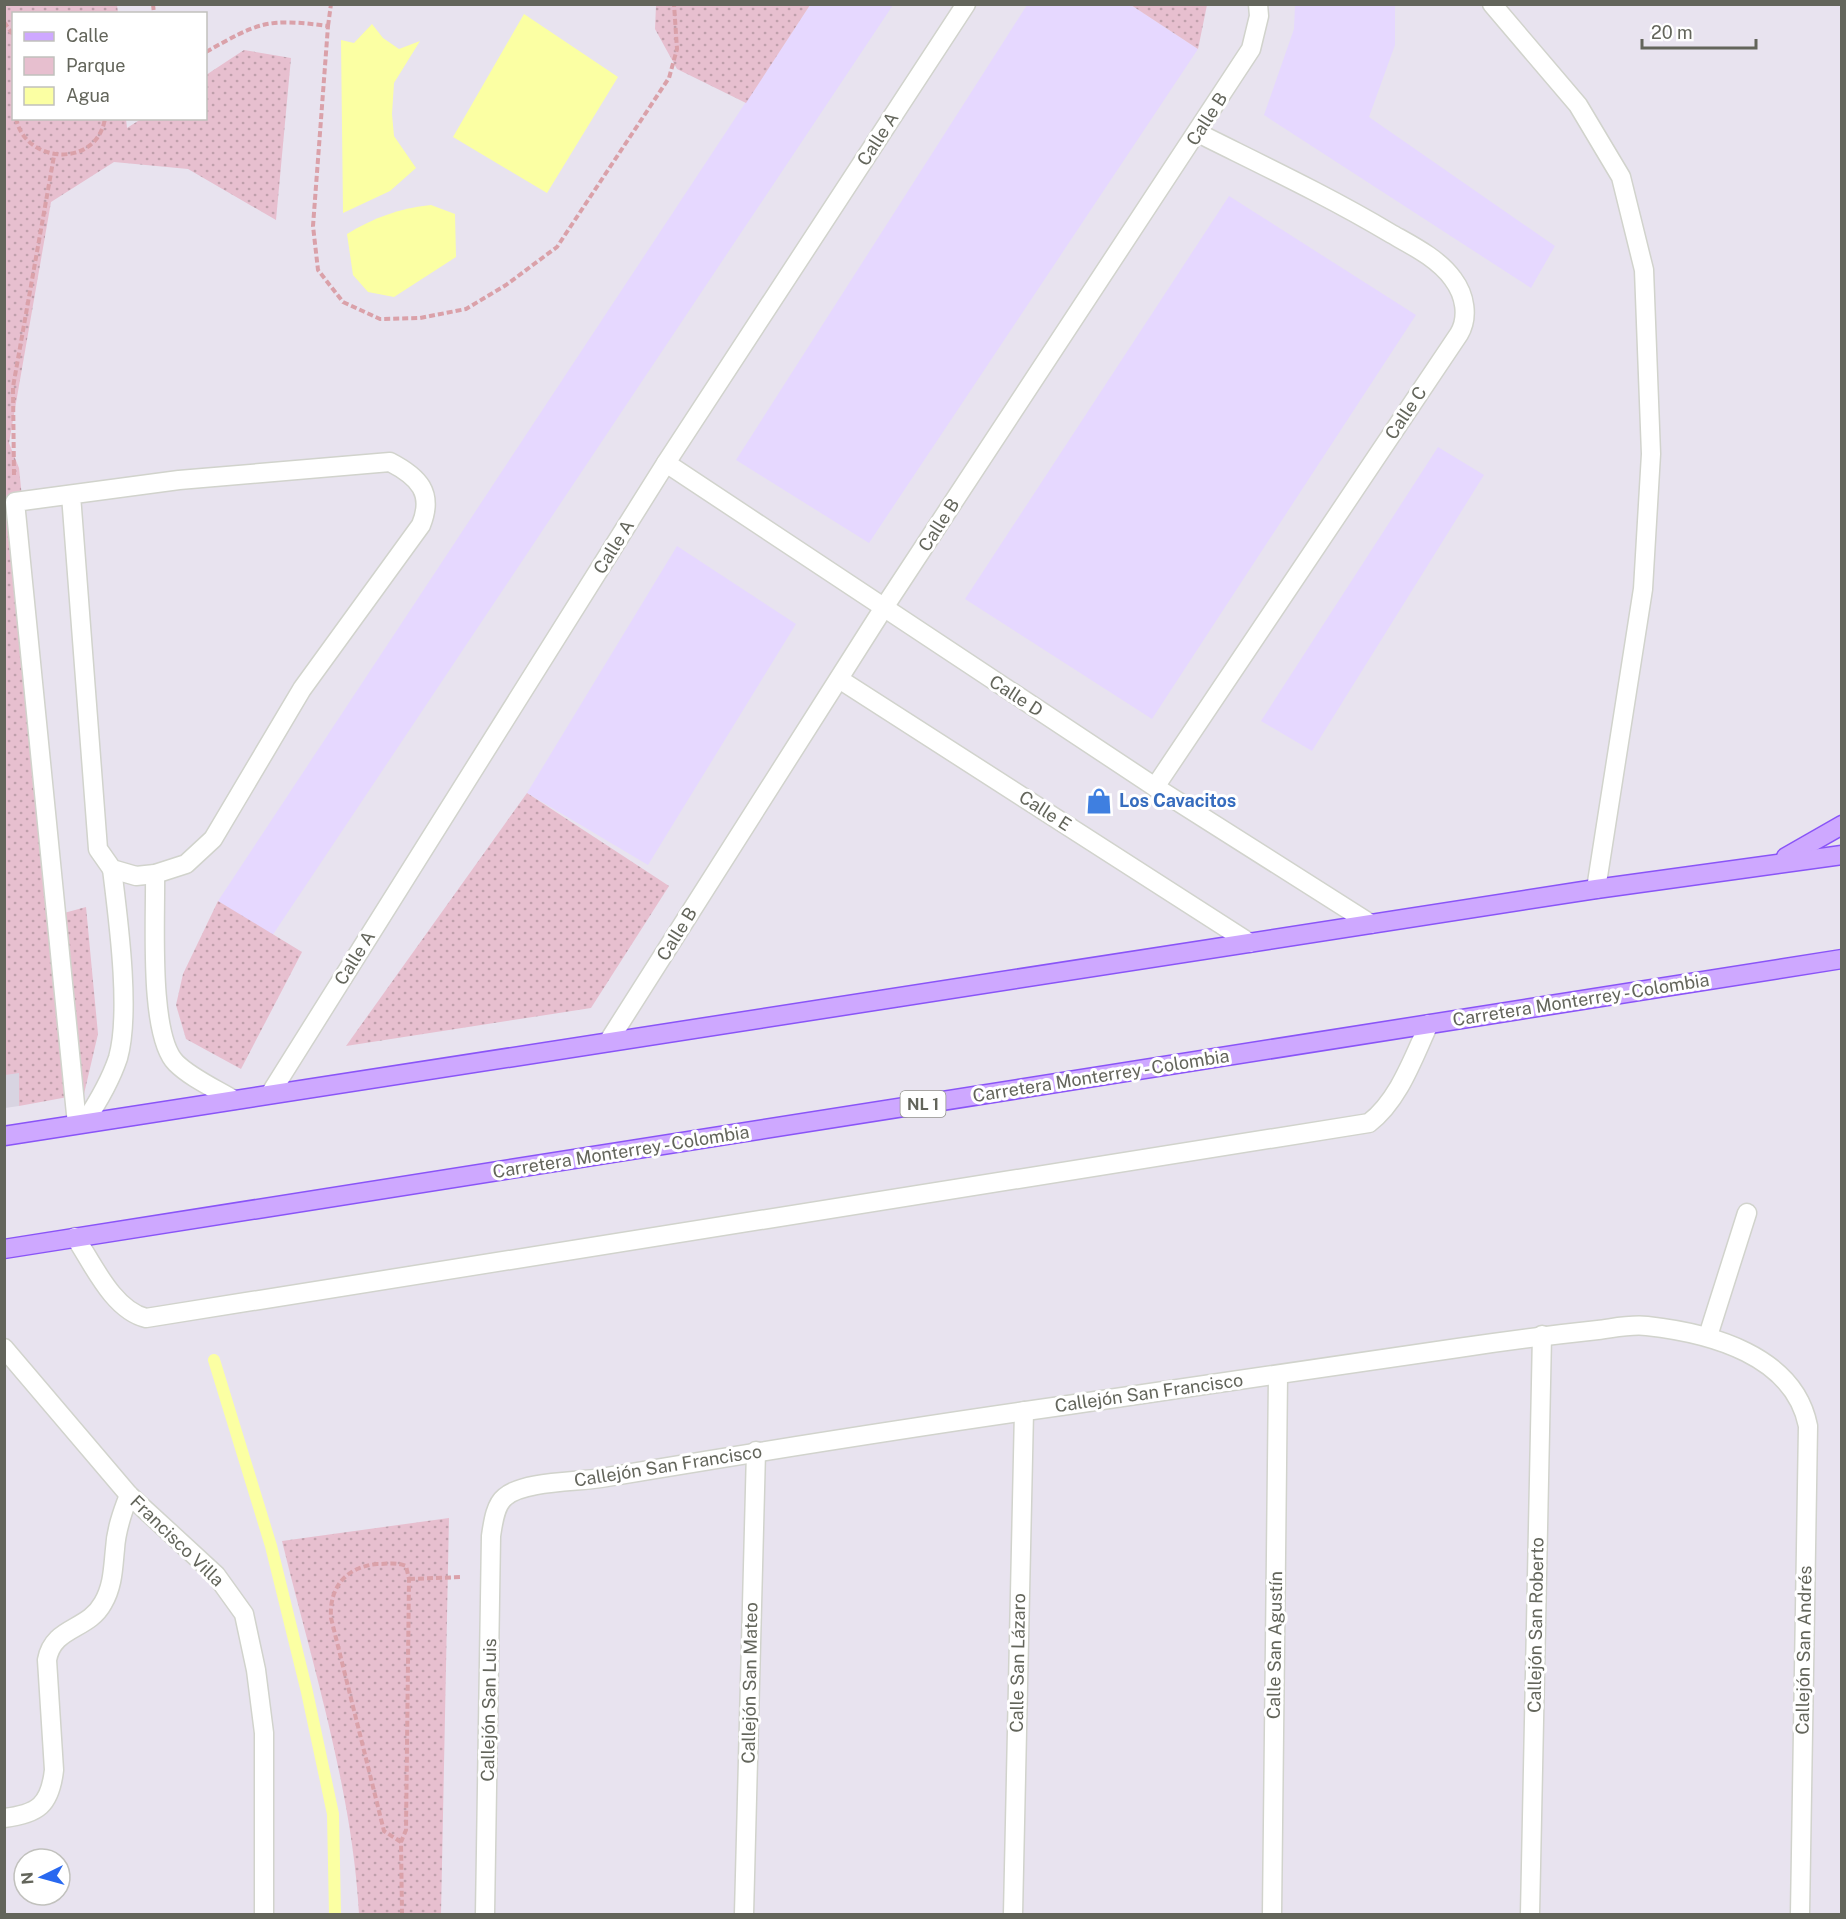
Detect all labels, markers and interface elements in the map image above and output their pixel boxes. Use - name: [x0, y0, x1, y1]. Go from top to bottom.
- legend: [12, 12, 207, 120]
- scale bar: [1642, 12, 1756, 50]
- text: 20 m: [1651, 22, 1693, 43]
- text: Calle: [66, 25, 109, 46]
- text: Parque: [66, 55, 126, 76]
- text: Agua: [66, 85, 110, 106]
- street label: Calle B: [1182, 88, 1231, 149]
- street label: Calle A: [853, 108, 903, 169]
- street label: Calle C: [1380, 382, 1431, 443]
- street label: Calle B: [914, 494, 963, 555]
- street label: Calle A: [589, 516, 638, 578]
- street label: Calle D: [986, 671, 1047, 721]
- street label: Calle E: [1015, 786, 1075, 835]
- shop icon: Los Cavacitos: [1084, 786, 1114, 816]
- place label: Los Cavacitos: [1119, 790, 1236, 811]
- street label: Calle B: [652, 903, 701, 964]
- street label: Calle A: [330, 927, 379, 989]
- street label: Carretera Monterrey - Colombia: [1451, 969, 1711, 1030]
- street label: Carretera Monterrey - Colombia: [971, 1045, 1231, 1106]
- road number: NL 1: [900, 1091, 946, 1117]
- street label: Carretera Monterrey - Colombia: [491, 1121, 751, 1182]
- street label: Callejón San Francisco: [1053, 1369, 1244, 1416]
- street label: Callejón San Francisco: [573, 1440, 763, 1491]
- street label: Francisco Villa: [126, 1491, 228, 1591]
- street label: Callejón San Roberto: [1523, 1537, 1548, 1713]
- street label: Callejón San Andrés: [1792, 1565, 1815, 1735]
- street label: Calle San Agustín: [1263, 1571, 1286, 1719]
- street label: Calle San Lázaro: [1006, 1593, 1029, 1733]
- street label: Callejón San Mateo: [738, 1602, 761, 1764]
- street label: Callejón San Luis: [477, 1638, 500, 1782]
- north arrow: [12, 1847, 72, 1907]
- text: N: [18, 1871, 38, 1885]

